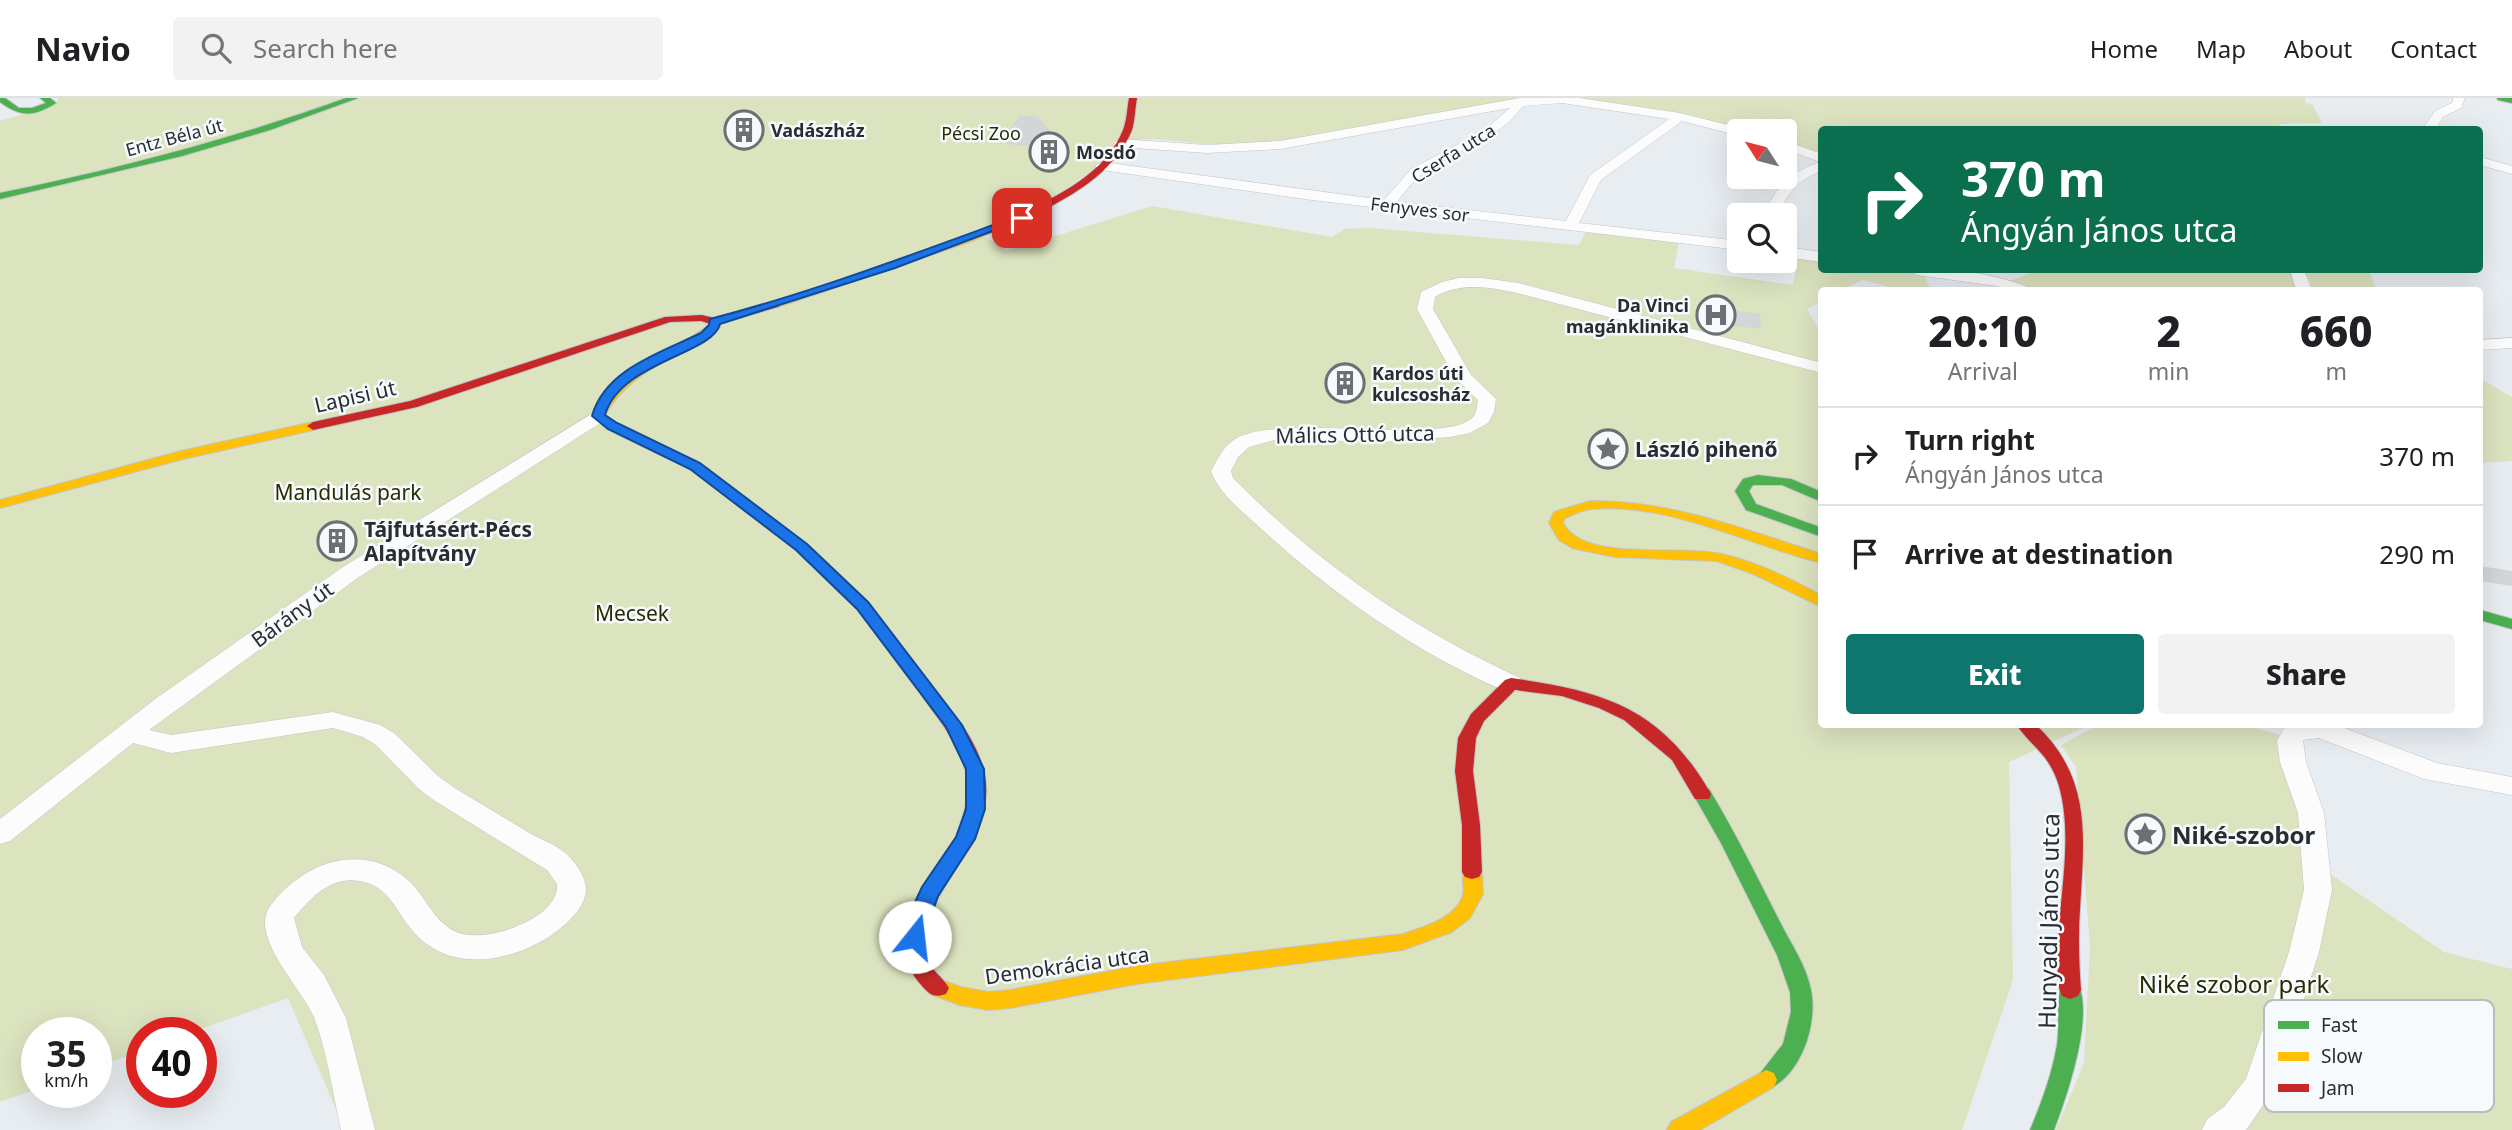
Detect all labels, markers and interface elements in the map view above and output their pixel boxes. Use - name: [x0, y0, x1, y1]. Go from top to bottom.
- search box: [173, 17, 663, 80]
- text: Navio: [35, 26, 131, 71]
- icon: search: [197, 29, 235, 67]
- text: Search here: [253, 30, 398, 66]
- text: Home: [2090, 32, 2158, 65]
- text: Map: [2196, 32, 2246, 65]
- text: About: [2284, 32, 2352, 65]
- text: Contact: [2390, 32, 2477, 65]
- building icon: Vadászház: [723, 109, 765, 151]
- street label: Entz Béla út: [123, 112, 226, 161]
- place label: Vadászház: [771, 118, 865, 142]
- street label: Cserfa utca: [1406, 118, 1500, 188]
- north arrow: [1727, 119, 1797, 189]
- map controls: [1727, 119, 1797, 273]
- park label: Pécsi Zoo: [941, 121, 1021, 145]
- building icon: Mosdó: [1028, 131, 1070, 173]
- place label: Mosdó: [1076, 140, 1136, 164]
- text: 370 m: [1961, 145, 2106, 211]
- icon: right: [1846, 154, 1937, 245]
- pin: [992, 188, 1052, 248]
- street label: Fenyves sor: [1369, 191, 1471, 227]
- icon: arrive: [1003, 199, 1041, 237]
- button: search: [1727, 203, 1797, 273]
- text: Ángyán János utca: [1961, 208, 2237, 251]
- place label: Da Vinci magánklinika: [1566, 293, 1689, 338]
- hospital icon: Da Vinci magánklinika: [1695, 294, 1737, 336]
- text: 20:10: [1928, 302, 2037, 359]
- text: 2: [2156, 302, 2181, 359]
- text: 660: [2300, 302, 2373, 359]
- text: Arrival: [1948, 355, 2018, 387]
- text: min: [2148, 355, 2189, 387]
- text: m: [2325, 355, 2347, 387]
- place label: Kardos úti kulcsosház: [1372, 361, 1470, 406]
- building icon: Kardos úti kulcsosház: [1324, 362, 1366, 404]
- street label: Lapisi út: [312, 373, 399, 419]
- street label: Málics Ottó utca: [1275, 419, 1435, 449]
- text: Turn right: [1905, 422, 2035, 458]
- place icon: László pihenő: [1587, 428, 1629, 470]
- place label: László pihenő: [1635, 435, 1778, 463]
- icon: right: [1846, 437, 1884, 475]
- text: 370 m: [2379, 438, 2455, 474]
- text: Ángyán János utca: [1905, 458, 2104, 490]
- park label: Mandulás park: [275, 478, 422, 506]
- place label: Tájfutásért-Pécs Alapítvány: [364, 515, 532, 567]
- building icon: Tájfutásért-Pécs Alapítvány: [316, 520, 358, 562]
- icon: arrive: [1846, 535, 1884, 573]
- text: Arrive at destination: [1905, 536, 2174, 572]
- text: 290 m: [2379, 536, 2455, 572]
- street label: Bárány út: [245, 574, 339, 653]
- park label: Mecsek: [595, 599, 670, 627]
- button: Exit: [1846, 634, 2144, 714]
- button: Share: [2158, 634, 2455, 714]
- street label: Hunyadi János utca: [2030, 813, 2066, 1029]
- place icon: Niké-szobor: [2124, 813, 2166, 855]
- place label: Niké-szobor: [2172, 818, 2316, 851]
- position arrow: [878, 900, 952, 974]
- street label: Demokrácia utca: [983, 940, 1151, 990]
- park label: Niké szobor park: [2139, 967, 2330, 1000]
- legend: [2264, 1000, 2494, 1112]
- text: Fast: [2321, 1012, 2358, 1038]
- speed limit sign: 40: [126, 1017, 217, 1108]
- text: 35: [46, 1030, 87, 1077]
- text: Slow: [2321, 1043, 2362, 1069]
- text: km/h: [44, 1068, 89, 1092]
- text: Jam: [2319, 1075, 2355, 1101]

